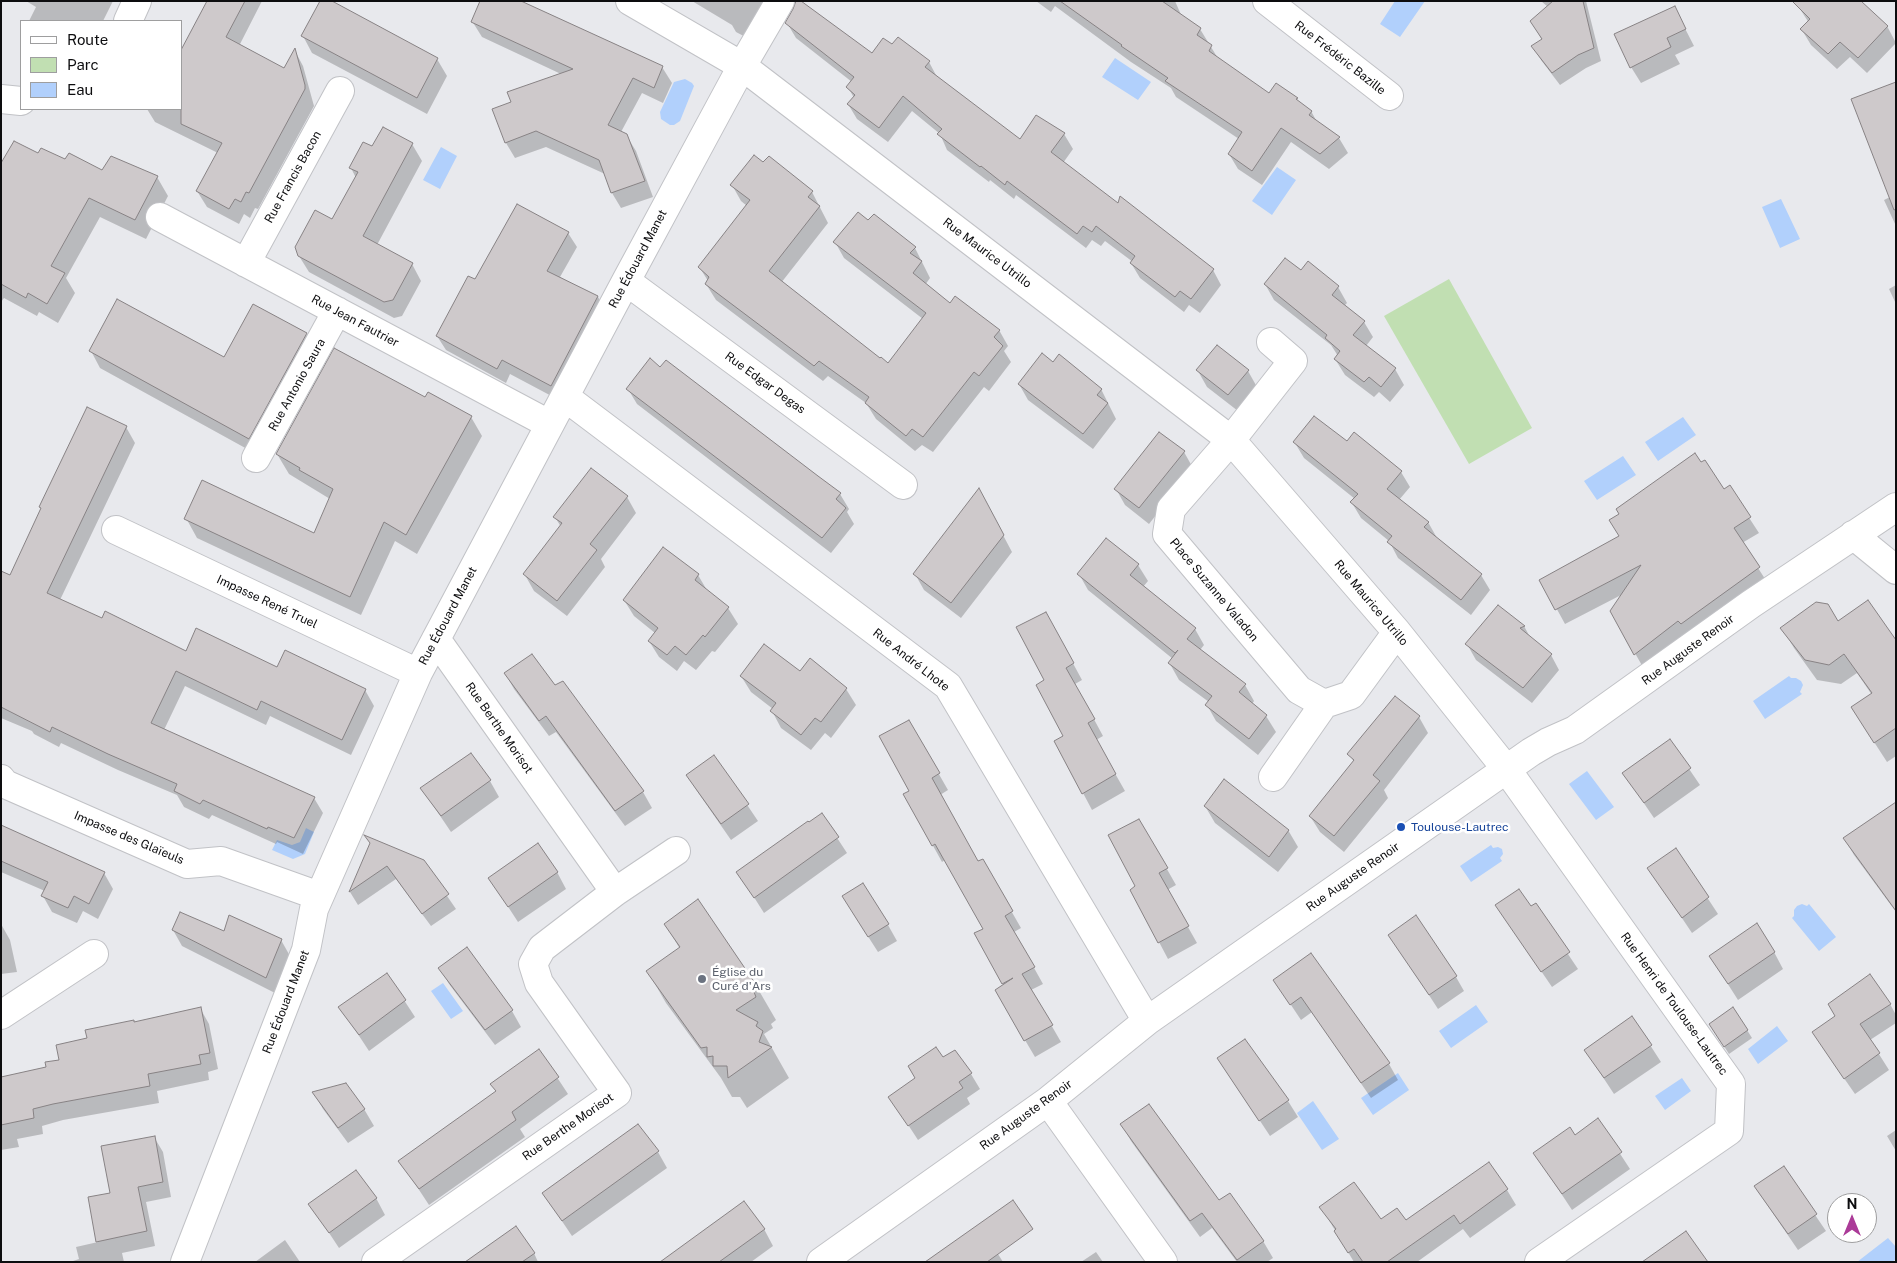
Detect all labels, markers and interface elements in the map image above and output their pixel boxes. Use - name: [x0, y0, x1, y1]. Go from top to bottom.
- street label: Rue Frédéric Bazille: [1292, 18, 1388, 98]
- legend: [20, 20, 182, 110]
- text: Route: [67, 31, 108, 48]
- text: Parc: [67, 56, 99, 73]
- text: Eau: [67, 81, 93, 98]
- street label: Rue Francis Bacon: [262, 128, 324, 226]
- street label: Rue Édouard Manet: [606, 207, 670, 311]
- street label: Rue Maurice Utrillo: [940, 215, 1034, 291]
- street label: Rue Jean Fautrier: [309, 292, 401, 350]
- street label: Rue Antonio Saura: [266, 336, 328, 434]
- street label: Rue Edgar Degas: [722, 349, 808, 417]
- street label: Place Suzanne Valadon: [1167, 535, 1261, 645]
- street label: Rue Maurice Utrillo: [1331, 557, 1411, 649]
- street label: Rue Édouard Manet: [416, 564, 480, 668]
- street label: Impasse René Truel: [214, 572, 320, 632]
- street label: Rue Auguste Renoir: [1639, 612, 1737, 688]
- street label: Rue André Lhote: [870, 626, 952, 694]
- street label: Rue Berthe Morisot: [462, 680, 536, 776]
- street label: Impasse des Glaïeuls: [72, 808, 186, 868]
- place label: Toulouse-Lautrec: [1411, 820, 1509, 834]
- marker: Toulouse-Lautrec: [1395, 821, 1407, 833]
- street label: Rue Auguste Renoir: [1304, 839, 1402, 915]
- street label: Rue Henri de Toulouse-Lautrec: [1617, 930, 1731, 1078]
- street label: Rue Édouard Manet: [260, 948, 312, 1056]
- place label: Église du Curé d'Ars: [712, 965, 771, 993]
- marker: Église du Curé d'Ars: [696, 973, 708, 985]
- street label: Rue Auguste Renoir: [977, 1077, 1075, 1153]
- street label: Rue Berthe Morisot: [520, 1090, 616, 1164]
- north arrow: [1827, 1193, 1877, 1243]
- text: N: [1847, 1196, 1857, 1212]

